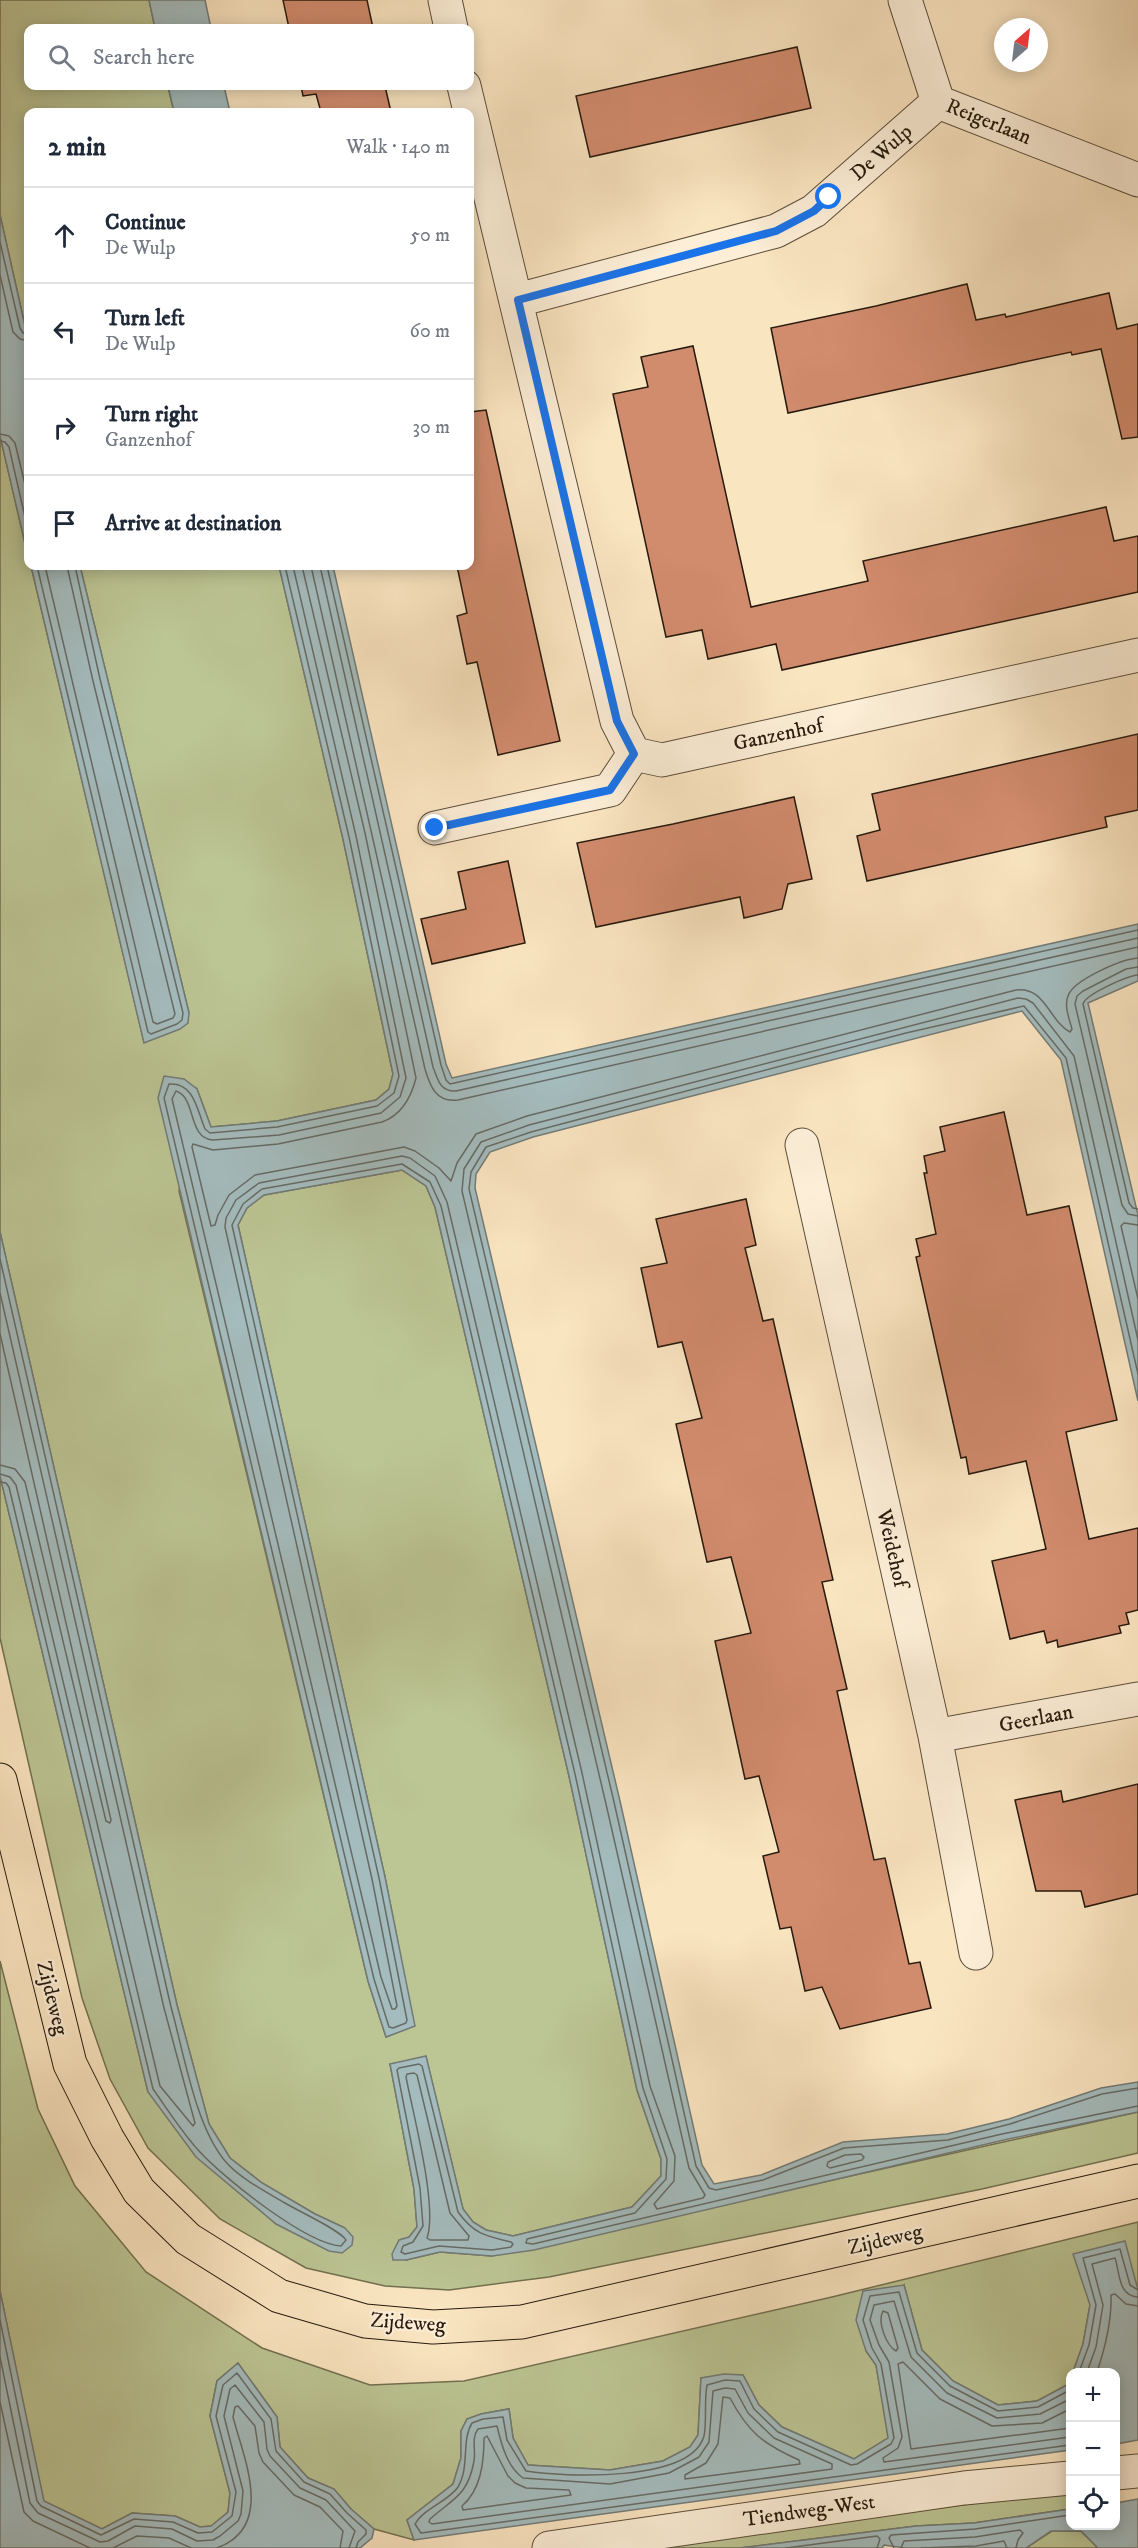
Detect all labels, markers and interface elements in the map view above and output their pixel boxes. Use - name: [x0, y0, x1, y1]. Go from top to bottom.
- north arrow: [994, 18, 1048, 72]
- search box: [24, 24, 474, 90]
- icon: search: [45, 41, 78, 74]
- text: Search here: [93, 44, 195, 71]
- street label: Reigerlaan: [942, 93, 1035, 151]
- street label: De Wulp: [845, 119, 918, 187]
- text: 2 min: [48, 131, 106, 164]
- text: Walk · 140 m: [346, 135, 450, 160]
- route start: [815, 183, 841, 209]
- text: Continue: [105, 209, 186, 236]
- icon: ahead: [48, 219, 81, 252]
- text: 50 m: [410, 223, 450, 248]
- text: De Wulp: [105, 236, 176, 261]
- text: Turn left: [105, 305, 185, 332]
- icon: left: [48, 315, 81, 348]
- text: 60 m: [410, 319, 450, 344]
- text: De Wulp: [105, 332, 176, 357]
- text: Turn right: [105, 401, 198, 428]
- icon: right: [48, 411, 81, 444]
- text: 30 m: [412, 415, 450, 440]
- text: Ganzenhof: [105, 428, 192, 453]
- icon: arrive: [48, 507, 81, 540]
- text: Arrive at destination: [105, 510, 282, 537]
- street label: Ganzenhof: [731, 712, 829, 757]
- route end: [421, 814, 447, 840]
- street label: Weidehof: [870, 1506, 914, 1593]
- street label: Geerlaan: [997, 1699, 1075, 1739]
- street label: Zijdeweg: [30, 1958, 74, 2039]
- street label: Zijdeweg: [846, 2219, 926, 2261]
- street label: Zijdeweg: [369, 2307, 447, 2339]
- map controls: [1066, 2368, 1120, 2530]
- button: +: [1066, 2368, 1120, 2422]
- button: −: [1066, 2422, 1120, 2476]
- button: locate: [1066, 2476, 1120, 2530]
- street label: Tiendweg-West: [742, 2489, 877, 2533]

